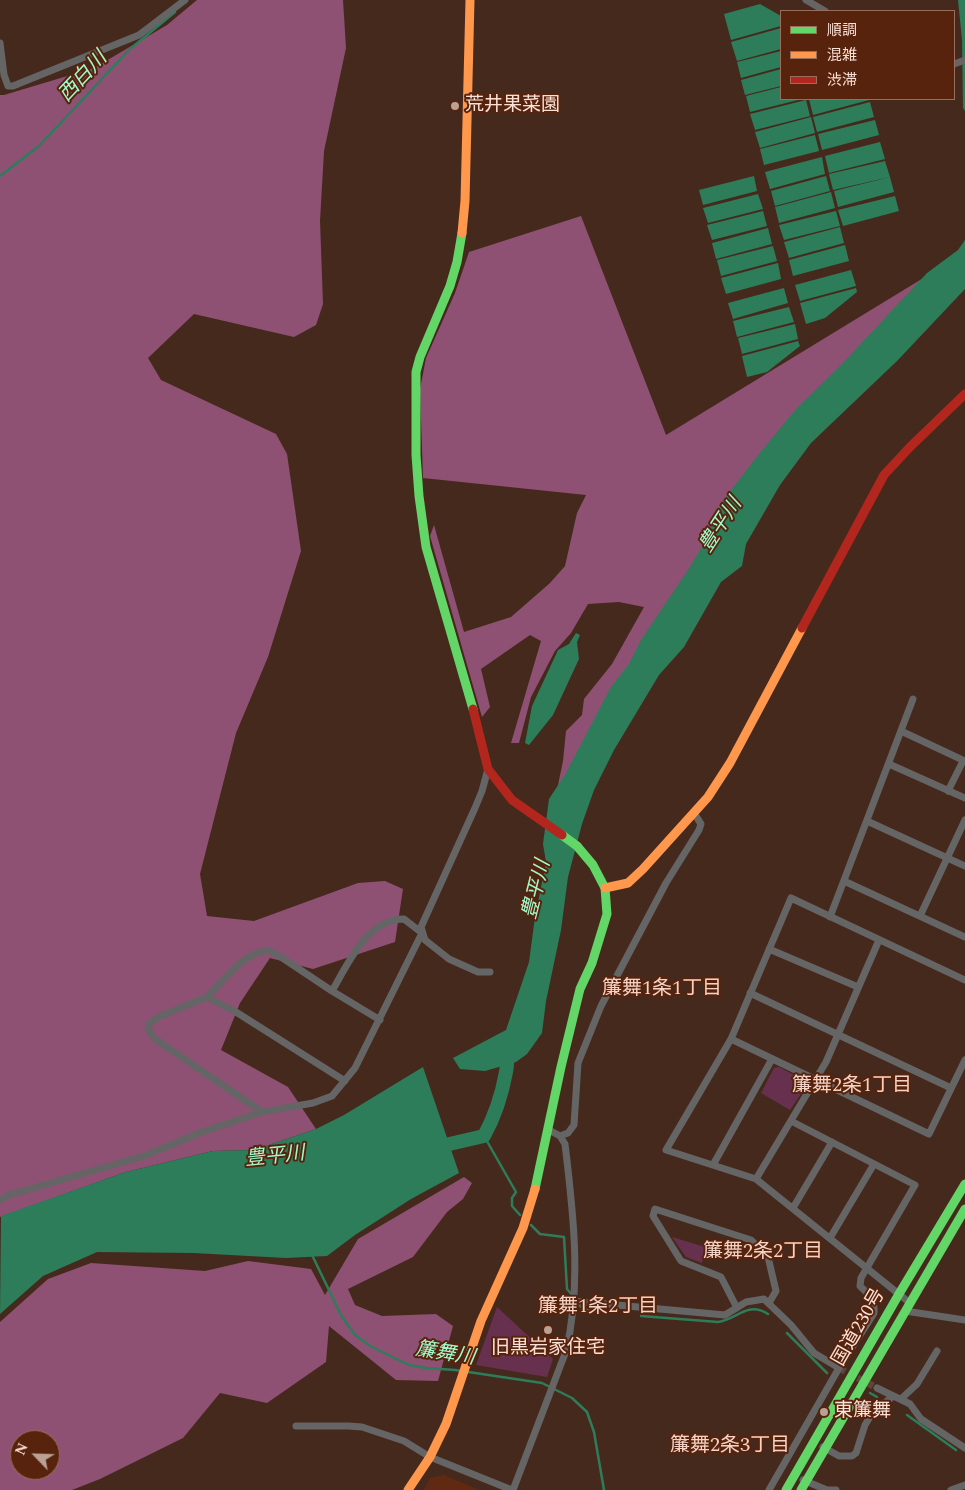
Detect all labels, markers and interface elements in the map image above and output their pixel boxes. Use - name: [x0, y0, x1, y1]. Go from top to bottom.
- legend: [780, 10, 955, 100]
- text: 順調: [827, 19, 857, 42]
- text: 混雑: [827, 44, 857, 67]
- water label: 西白川: [55, 48, 113, 108]
- text: 渋滞: [827, 69, 857, 92]
- place label: 荒井果菜園: [465, 95, 560, 117]
- marker: 荒井果菜園: [449, 100, 461, 112]
- water label: 豊平川: [696, 494, 748, 558]
- water label: 豊平川: [519, 858, 557, 922]
- district label: 簾舞1条1丁目: [602, 978, 722, 1002]
- district label: 簾舞2条1丁目: [792, 1075, 912, 1099]
- water label: 豊平川: [244, 1143, 306, 1173]
- district label: 簾舞2条2丁目: [703, 1241, 823, 1265]
- street label: 国道230号: [829, 1285, 891, 1371]
- district label: 簾舞1条2丁目: [538, 1296, 658, 1320]
- marker: 旧黒岩家住宅: [542, 1324, 554, 1336]
- water label: 簾舞川: [413, 1338, 477, 1372]
- place label: 旧黒岩家住宅: [491, 1338, 605, 1360]
- place label: 東簾舞: [834, 1401, 891, 1423]
- marker: 東簾舞: [818, 1406, 830, 1418]
- north arrow: [10, 1430, 60, 1480]
- district label: 簾舞2条3丁目: [670, 1435, 790, 1459]
- text: N: [10, 1440, 34, 1459]

